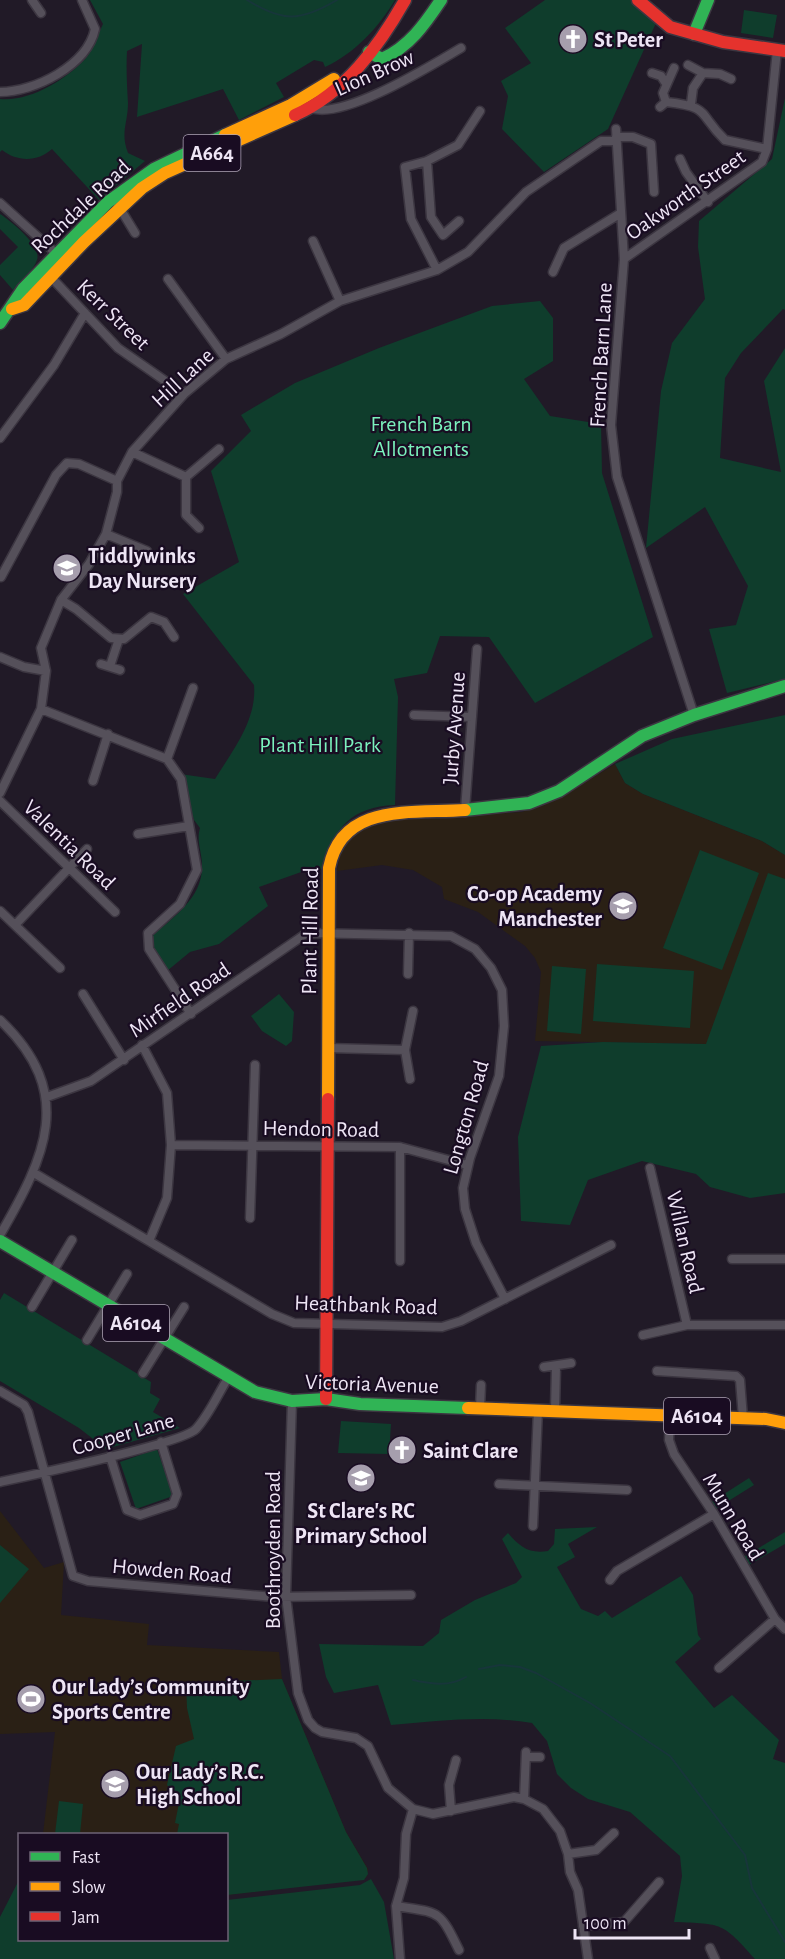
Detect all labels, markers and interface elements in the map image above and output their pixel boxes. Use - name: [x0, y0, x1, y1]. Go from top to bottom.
- church icon: St Peter: [557, 23, 589, 55]
- place label: St Peter: [594, 29, 663, 51]
- street label: Lion Brow: [332, 46, 417, 100]
- road number: A664: [184, 135, 240, 171]
- street label: Oakworth Street: [622, 146, 749, 244]
- street label: Rochdale Road: [27, 155, 134, 258]
- street label: Kerr Street: [73, 275, 154, 354]
- street label: French Barn Lane: [586, 282, 616, 428]
- street label: Hill Lane: [148, 344, 218, 412]
- park label: French Barn Allotments: [370, 413, 472, 460]
- place label: Tiddlywinks Day Nursery: [88, 545, 197, 593]
- school or university icon: Tiddlywinks Day Nursery: [51, 552, 83, 584]
- street label: Jurby Avenue: [439, 671, 469, 785]
- park label: Plant Hill Park: [259, 734, 381, 756]
- street label: Valentia Road: [19, 796, 119, 894]
- street label: Plant Hill Road: [298, 867, 322, 995]
- place label: Co-op Academy Manchester: [467, 883, 602, 930]
- school or university icon: Co-op Academy Manchester: [607, 890, 639, 922]
- street label: Mirfield Road: [125, 958, 234, 1041]
- street label: Longton Road: [439, 1058, 493, 1177]
- street label: Hendon Road: [262, 1117, 380, 1141]
- street label: Willan Road: [663, 1189, 708, 1296]
- street label: Heathbank Road: [294, 1292, 438, 1318]
- road number: A6104: [103, 1305, 169, 1341]
- street label: Victoria Avenue: [305, 1371, 439, 1397]
- road number: A6104: [664, 1398, 730, 1434]
- street label: Cooper Lane: [70, 1409, 177, 1459]
- church icon: Saint Clare: [386, 1434, 418, 1466]
- place label: Saint Clare: [423, 1440, 518, 1462]
- school or university icon: St Clare's RC Primary School: [345, 1462, 377, 1494]
- street label: Munn Road: [699, 1469, 768, 1564]
- street label: Boothroyden Road: [262, 1471, 284, 1629]
- place label: St Clare's RC Primary School: [295, 1500, 427, 1548]
- street label: Howden Road: [111, 1555, 233, 1587]
- place label: Our Lady’s Community Sports Centre: [52, 1676, 250, 1723]
- sports icon: Our Lady’s Community Sports Centre: [15, 1683, 47, 1715]
- place label: Our Lady’s R.C. High School: [136, 1761, 264, 1808]
- school or university icon: Our Lady’s R.C. High School: [99, 1768, 131, 1800]
- legend: [18, 1833, 228, 1941]
- text: Fast: [72, 1849, 100, 1867]
- text: Slow: [72, 1879, 105, 1897]
- scale bar: [575, 1902, 689, 1940]
- text: Jam: [72, 1909, 100, 1927]
- text: 100 m: [584, 1915, 627, 1933]

